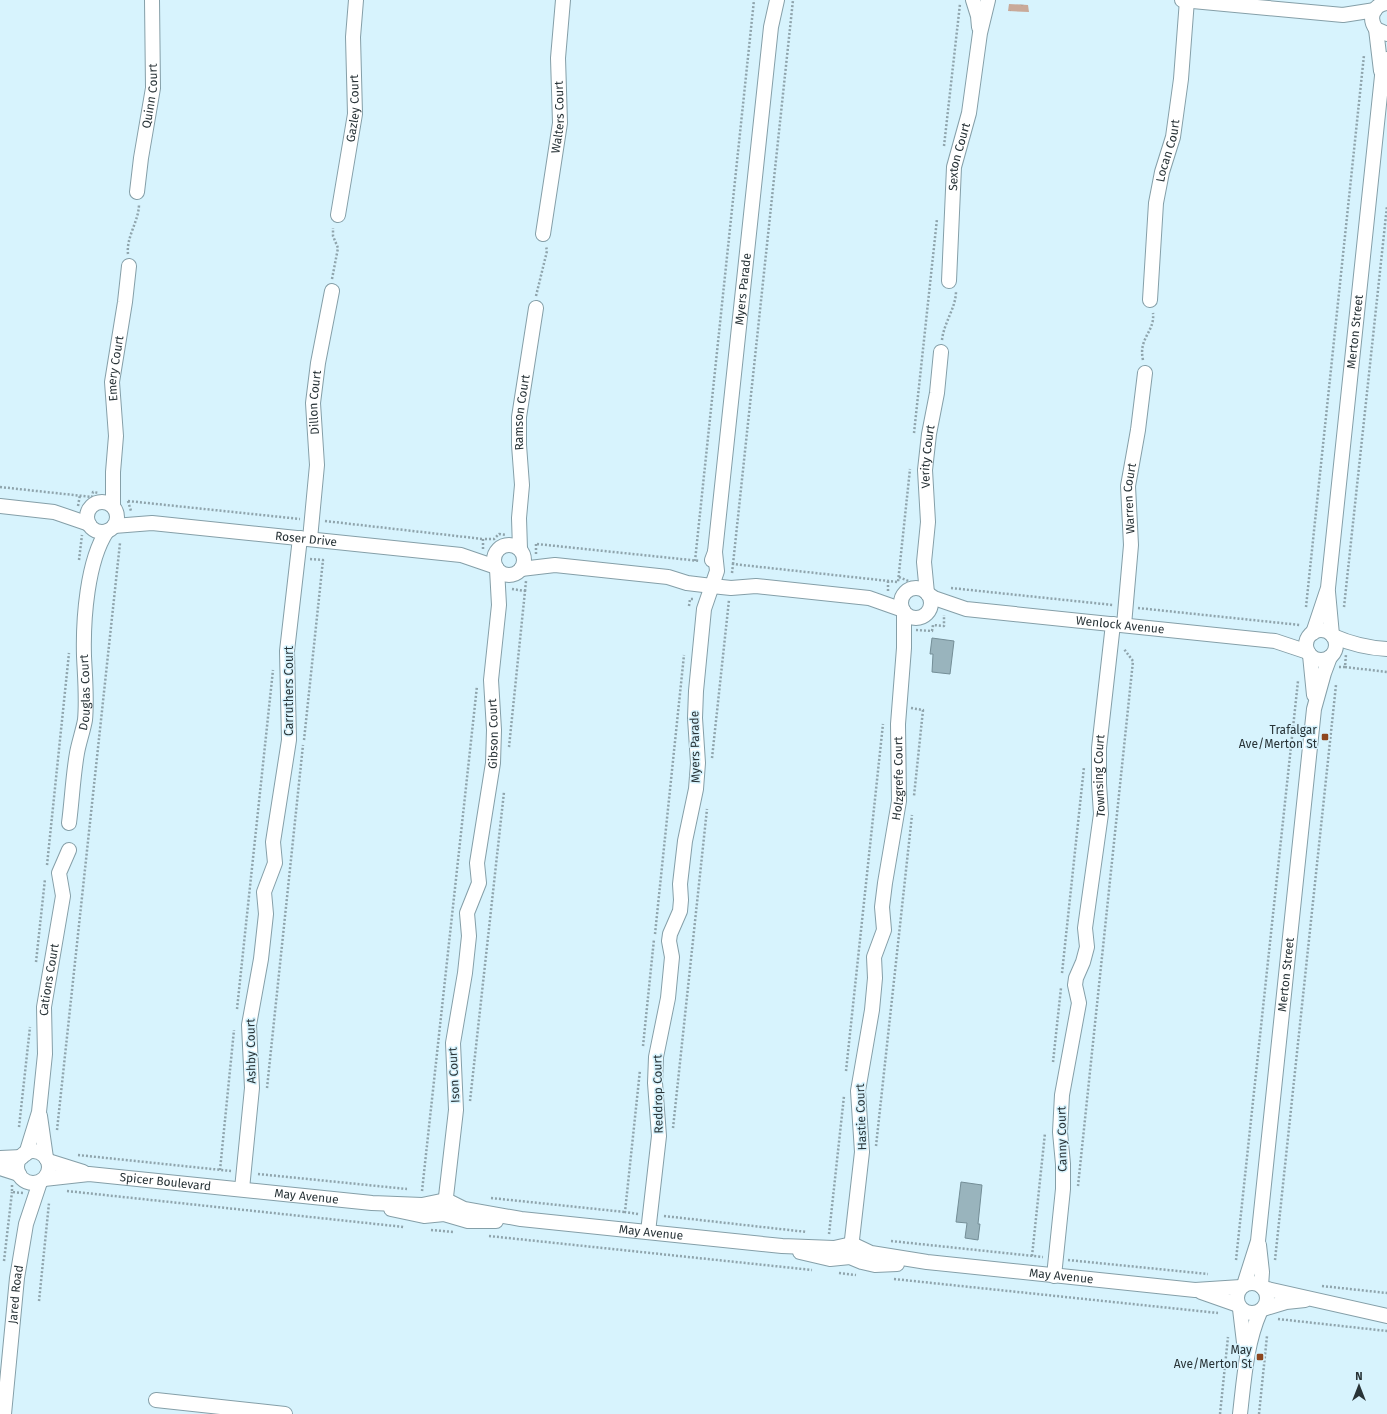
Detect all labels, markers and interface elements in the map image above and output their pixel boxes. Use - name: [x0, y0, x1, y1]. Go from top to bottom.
- street label: Quinn Court: [139, 63, 160, 130]
- street label: Gazley Court: [343, 74, 362, 143]
- street label: Walters Court: [548, 80, 567, 154]
- street label: Locan Court: [1153, 118, 1182, 183]
- street label: Sexton Court: [946, 120, 973, 191]
- street label: Myers Parade: [732, 252, 754, 326]
- street label: Merton Street: [1344, 293, 1366, 370]
- street label: Emery Court: [105, 334, 127, 402]
- street label: Dillon Court: [306, 369, 324, 435]
- street label: Ramson Court: [512, 373, 533, 451]
- street label: Verity Court: [918, 423, 938, 489]
- street label: Warren Court: [1121, 461, 1139, 534]
- street label: Roser Drive: [274, 529, 338, 549]
- street label: Wenlock Avenue: [1075, 613, 1165, 636]
- street label: Carruthers Court: [282, 645, 296, 736]
- street label: Douglas Court: [76, 653, 93, 732]
- street label: Gibson Court: [485, 698, 501, 770]
- street label: Myers Parade: [687, 711, 703, 783]
- place label: Trafalgar Ave/Merton St: [1239, 723, 1318, 751]
- marker: Trafalgar Ave/Merton St: [1320, 732, 1330, 742]
- street label: Townsing Court: [1092, 733, 1108, 818]
- street label: Holzgrefe Court: [889, 736, 906, 821]
- street label: Merton Street: [1275, 936, 1297, 1012]
- street label: Cations Court: [37, 942, 62, 1016]
- street label: Ashby Court: [243, 1018, 259, 1084]
- street label: Ison Court: [446, 1046, 462, 1103]
- street label: Reddrop Court: [650, 1054, 666, 1134]
- street label: Hastie Court: [853, 1083, 869, 1151]
- street label: Canny Court: [1054, 1105, 1070, 1172]
- street label: Spicer Boulevard: [119, 1170, 212, 1193]
- street label: May Avenue: [274, 1186, 339, 1207]
- street label: May Avenue: [618, 1222, 684, 1243]
- street label: Jared Road: [6, 1264, 26, 1325]
- street label: May Avenue: [1028, 1266, 1094, 1286]
- place label: May Ave/Merton St: [1174, 1343, 1253, 1371]
- marker: May Ave/Merton St: [1255, 1352, 1265, 1362]
- north arrow: [1339, 1366, 1379, 1406]
- text: N: [1355, 1370, 1363, 1383]

